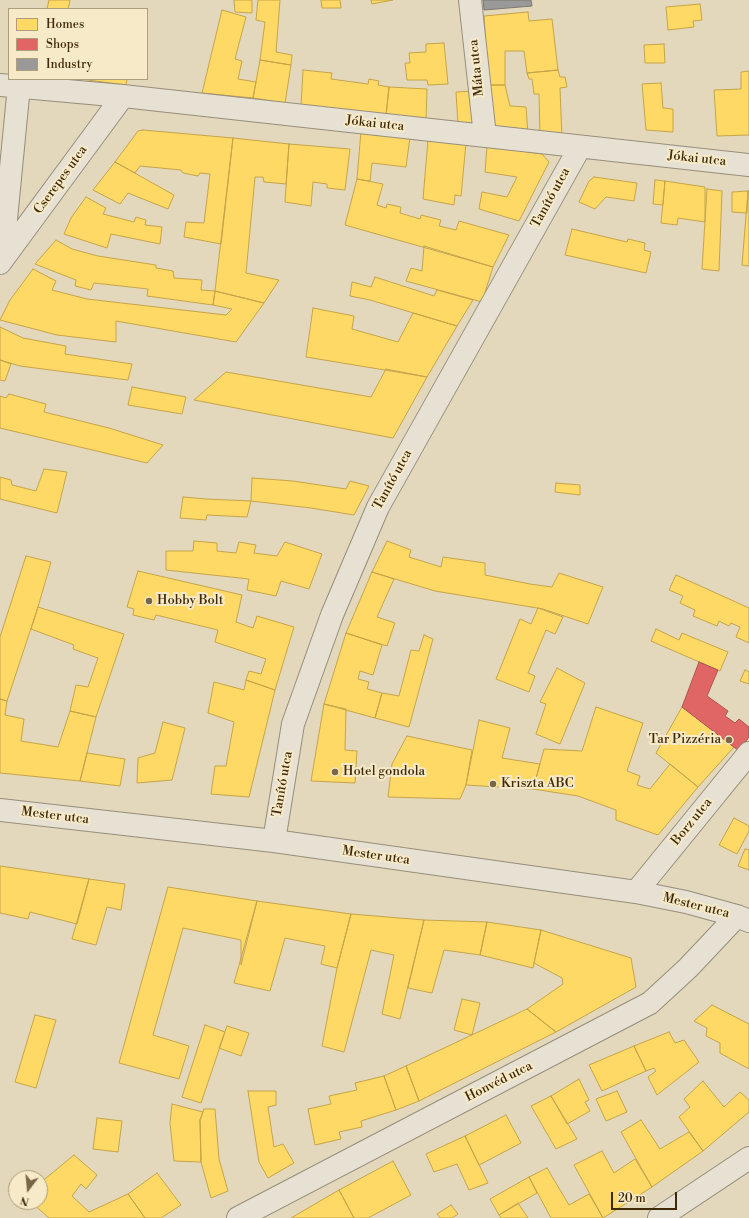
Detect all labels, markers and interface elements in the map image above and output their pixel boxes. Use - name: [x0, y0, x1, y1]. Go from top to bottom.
- legend: [8, 8, 148, 80]
- text: Homes: [46, 17, 84, 32]
- text: Shops: [46, 37, 79, 52]
- street label: Máta utca: [466, 39, 488, 97]
- text: Industry: [46, 57, 92, 72]
- street label: Jókai utca: [345, 113, 405, 135]
- street label: Cserepes utca: [31, 143, 91, 217]
- street label: Jókai utca: [667, 148, 727, 170]
- street label: Tanító utca: [528, 165, 574, 231]
- street label: Tanító utca: [370, 447, 416, 513]
- place label: Hobby Bolt: [157, 593, 223, 609]
- marker: Hobby Bolt: [144, 596, 154, 606]
- place label: Tar Pizzéria: [649, 732, 721, 748]
- marker: Tar Pizzéria: [724, 735, 734, 745]
- street label: Tanító utca: [270, 750, 296, 818]
- place label: Hotel gondola: [343, 764, 425, 780]
- marker: Hotel gondola: [330, 767, 340, 777]
- place label: Kriszta ABC: [501, 776, 574, 792]
- marker: Kriszta ABC: [488, 779, 498, 789]
- street label: Borz utca: [668, 795, 716, 849]
- street label: Mester utca: [20, 804, 90, 828]
- street label: Mester utca: [341, 844, 411, 868]
- street label: Mester utca: [661, 890, 731, 922]
- street label: Honvéd utca: [463, 1058, 535, 1106]
- north arrow: [8, 1170, 48, 1210]
- scale bar: [613, 1184, 679, 1210]
- text: 20 m: [618, 1191, 646, 1206]
- text: N: [19, 1193, 31, 1209]

